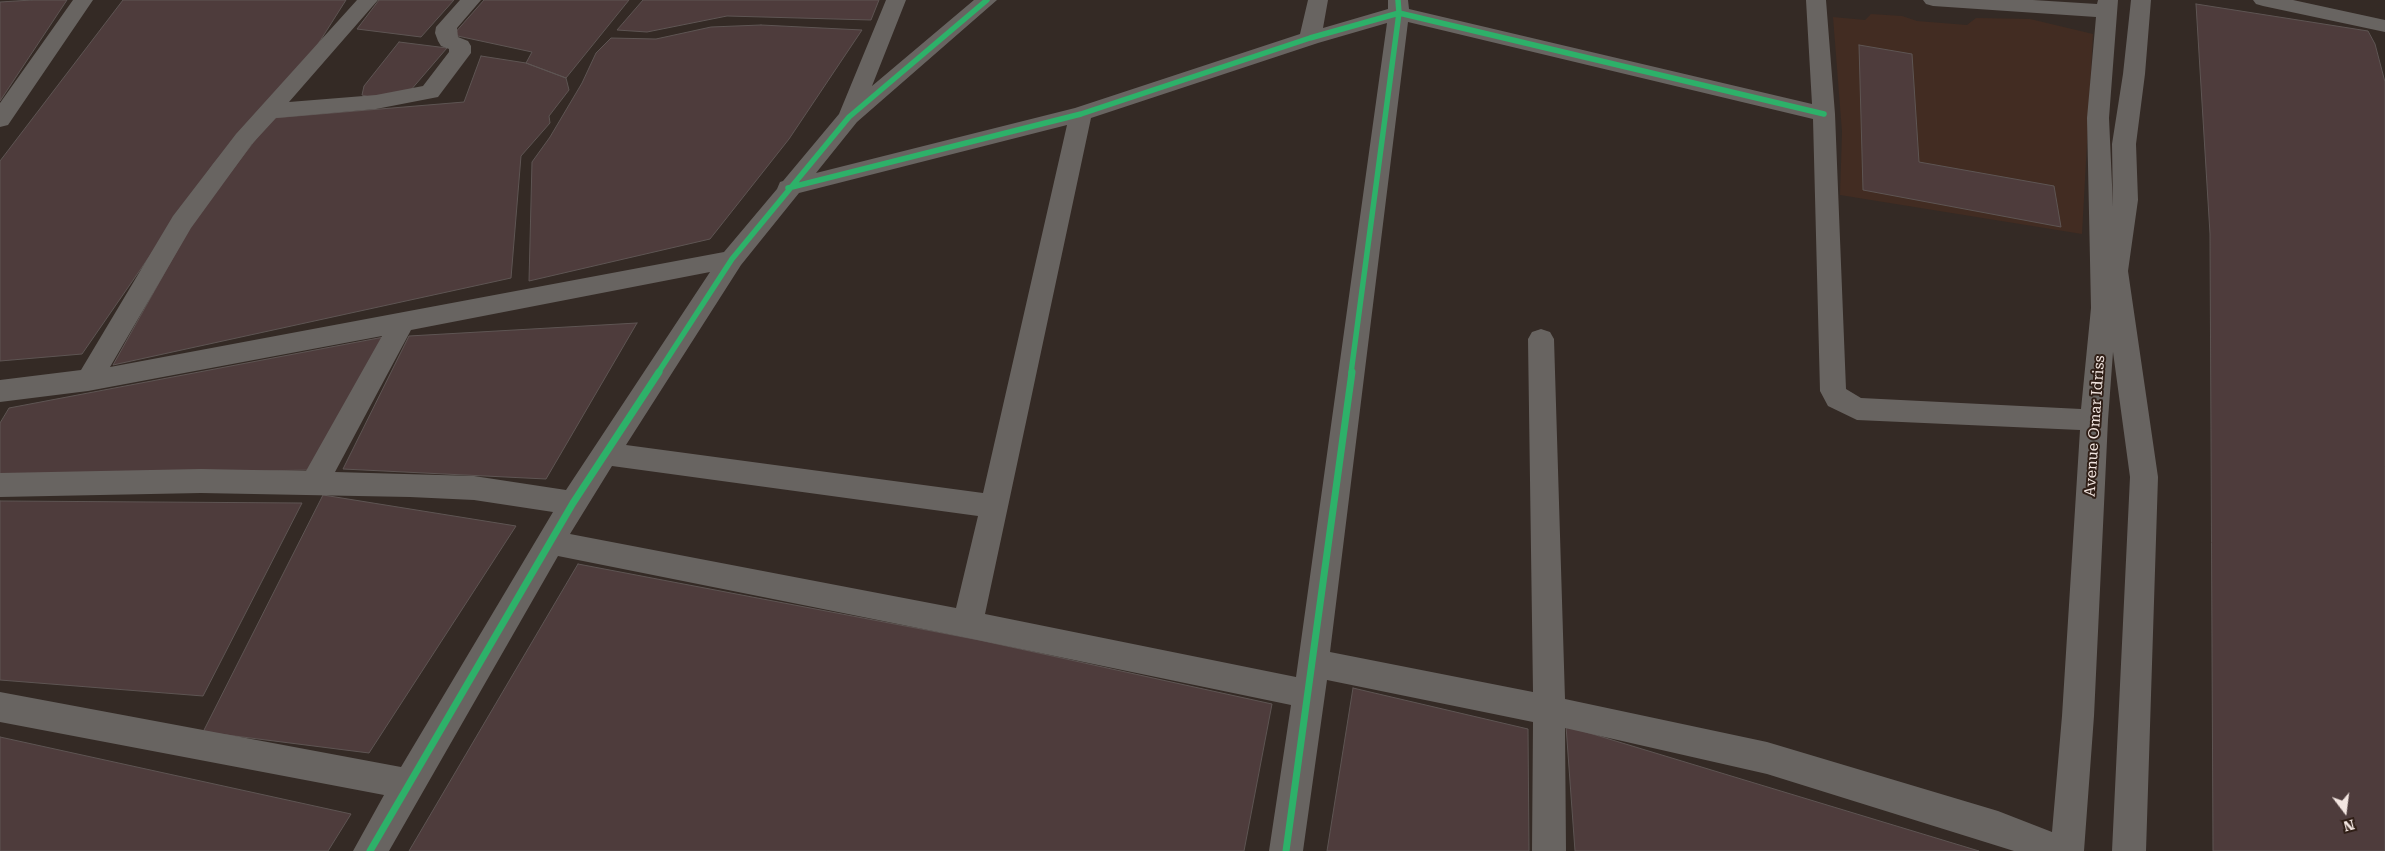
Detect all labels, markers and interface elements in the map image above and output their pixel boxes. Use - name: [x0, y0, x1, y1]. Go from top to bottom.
- street label: Avenue Omar Idriss: [2081, 355, 2109, 497]
- north arrow: [2320, 786, 2370, 836]
- text: N: [2342, 816, 2356, 835]

